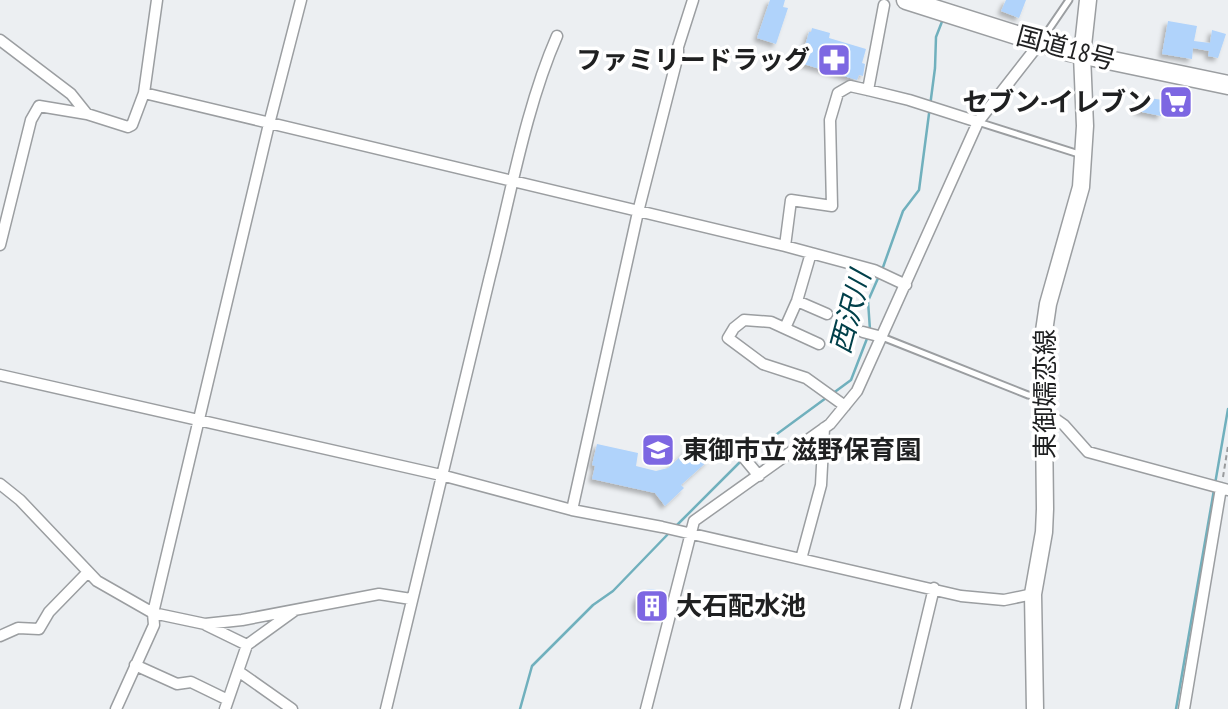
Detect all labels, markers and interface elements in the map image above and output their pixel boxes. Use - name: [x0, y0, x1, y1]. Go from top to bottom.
- street label: 国道18号: [1013, 18, 1119, 77]
- pharmacy icon: ファミリードラッグ: [815, 41, 853, 79]
- place label: ファミリードラッグ: [576, 43, 810, 76]
- supermarket icon: セブン-イレブン: [1157, 83, 1195, 121]
- place label: セブン-イレブン: [962, 85, 1152, 118]
- water label: 西沢川: [821, 264, 879, 357]
- street label: 東御嬬恋線: [1028, 329, 1061, 459]
- school or university icon: 東御市立 滋野保育園: [639, 431, 677, 469]
- place label: 東御市立 滋野保育園: [682, 433, 921, 466]
- building icon: 大石配水池: [633, 587, 671, 625]
- place label: 大石配水池: [676, 589, 806, 622]

